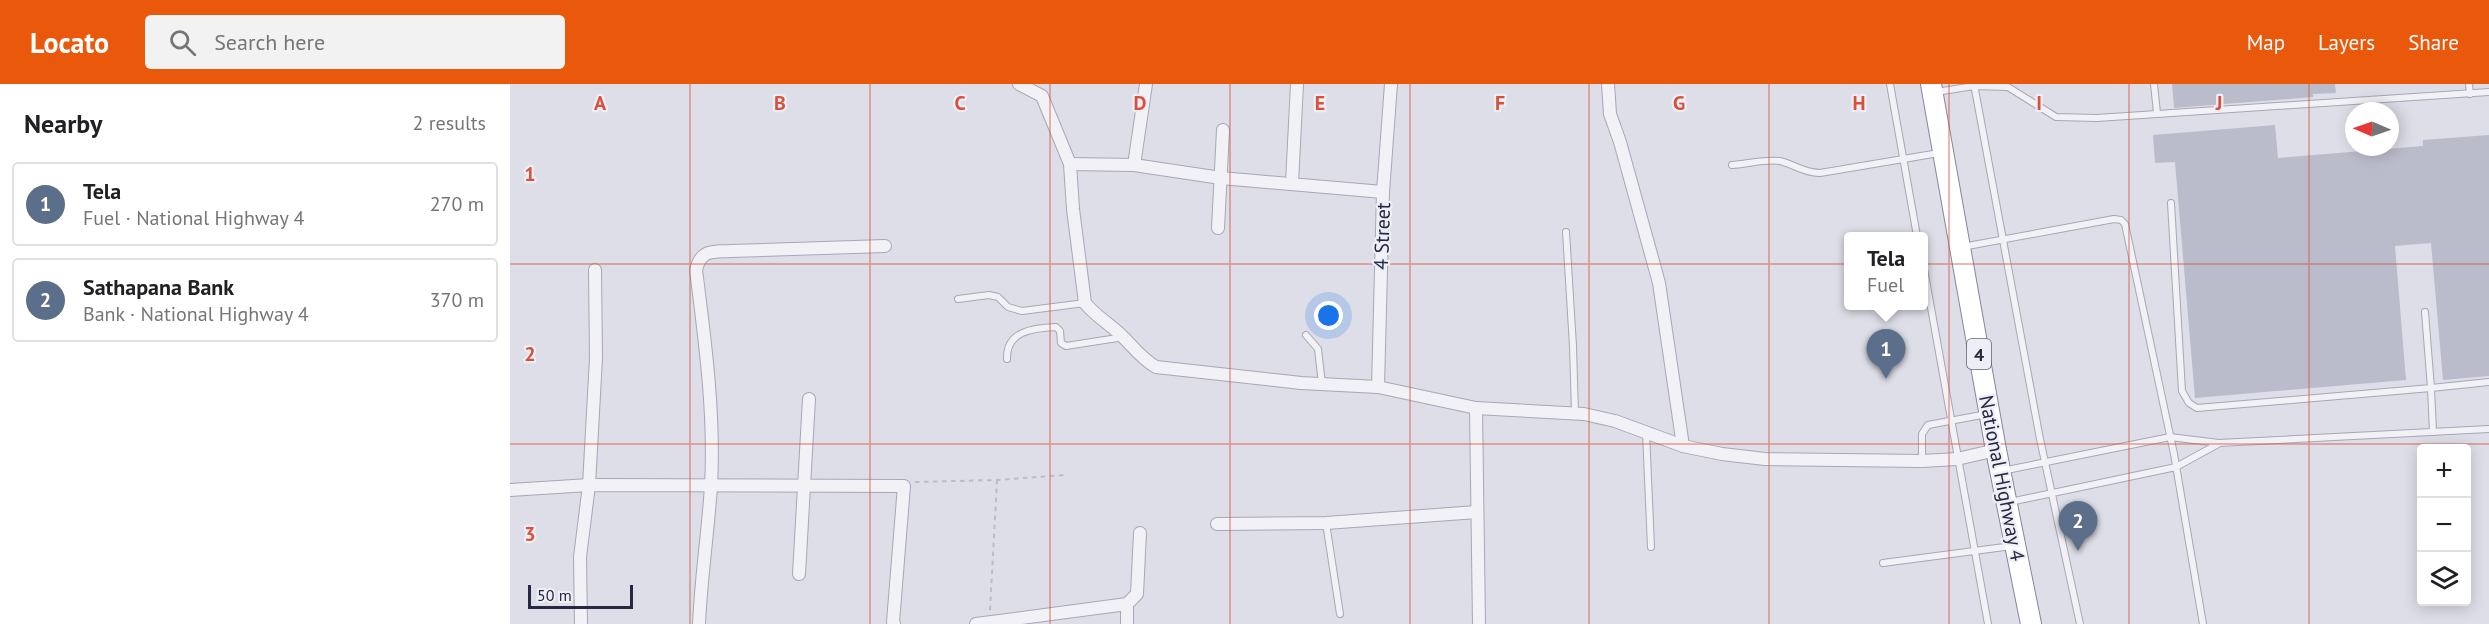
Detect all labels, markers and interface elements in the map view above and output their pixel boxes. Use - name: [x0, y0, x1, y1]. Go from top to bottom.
- search box: [145, 15, 565, 69]
- text: Locato: [30, 24, 109, 61]
- icon: search: [166, 26, 199, 59]
- text: Search here: [214, 28, 325, 56]
- text: Map: [2247, 29, 2285, 56]
- text: Layers: [2318, 29, 2375, 56]
- text: Share: [2408, 29, 2459, 56]
- text: A: [594, 90, 607, 116]
- text: B: [774, 90, 786, 116]
- text: C: [954, 90, 966, 116]
- text: D: [1134, 90, 1147, 116]
- text: E: [1315, 90, 1325, 116]
- text: F: [1495, 90, 1505, 116]
- text: G: [1673, 90, 1685, 116]
- text: H: [1852, 90, 1866, 116]
- text: I: [2036, 90, 2042, 116]
- text: J: [2215, 90, 2222, 116]
- north arrow: [2345, 102, 2399, 156]
- text: Nearby: [24, 107, 102, 140]
- text: 2 results: [413, 110, 486, 136]
- text: 1: [524, 161, 536, 187]
- text: Tela: [83, 177, 121, 205]
- text: 1: [40, 191, 51, 217]
- text: 270 m: [430, 191, 484, 217]
- street label: 4 Street: [1368, 202, 1396, 270]
- text: Fuel · National Highway 4: [83, 205, 304, 231]
- popup: [1844, 232, 1928, 310]
- text: Tela: [1867, 244, 1905, 272]
- text: Fuel: [1867, 272, 1904, 298]
- text: Sathapana Bank: [83, 273, 234, 301]
- text: 2: [40, 287, 51, 313]
- text: 370 m: [430, 287, 484, 313]
- text: Bank · National Highway 4: [83, 301, 309, 327]
- your location: [1314, 301, 1343, 330]
- pin: 1: [1866, 330, 1906, 379]
- road number: 4: [1967, 339, 1991, 369]
- text: 2: [524, 341, 536, 367]
- street label: National Highway 4: [1973, 393, 2031, 563]
- map controls: [2417, 444, 2471, 606]
- button: +: [2417, 444, 2471, 498]
- button: −: [2417, 498, 2471, 552]
- pin: 2: [2058, 502, 2098, 551]
- text: 3: [524, 521, 536, 547]
- button: layers: [2417, 552, 2471, 606]
- scale bar: [528, 582, 633, 610]
- text: 50 m: [537, 585, 572, 605]

